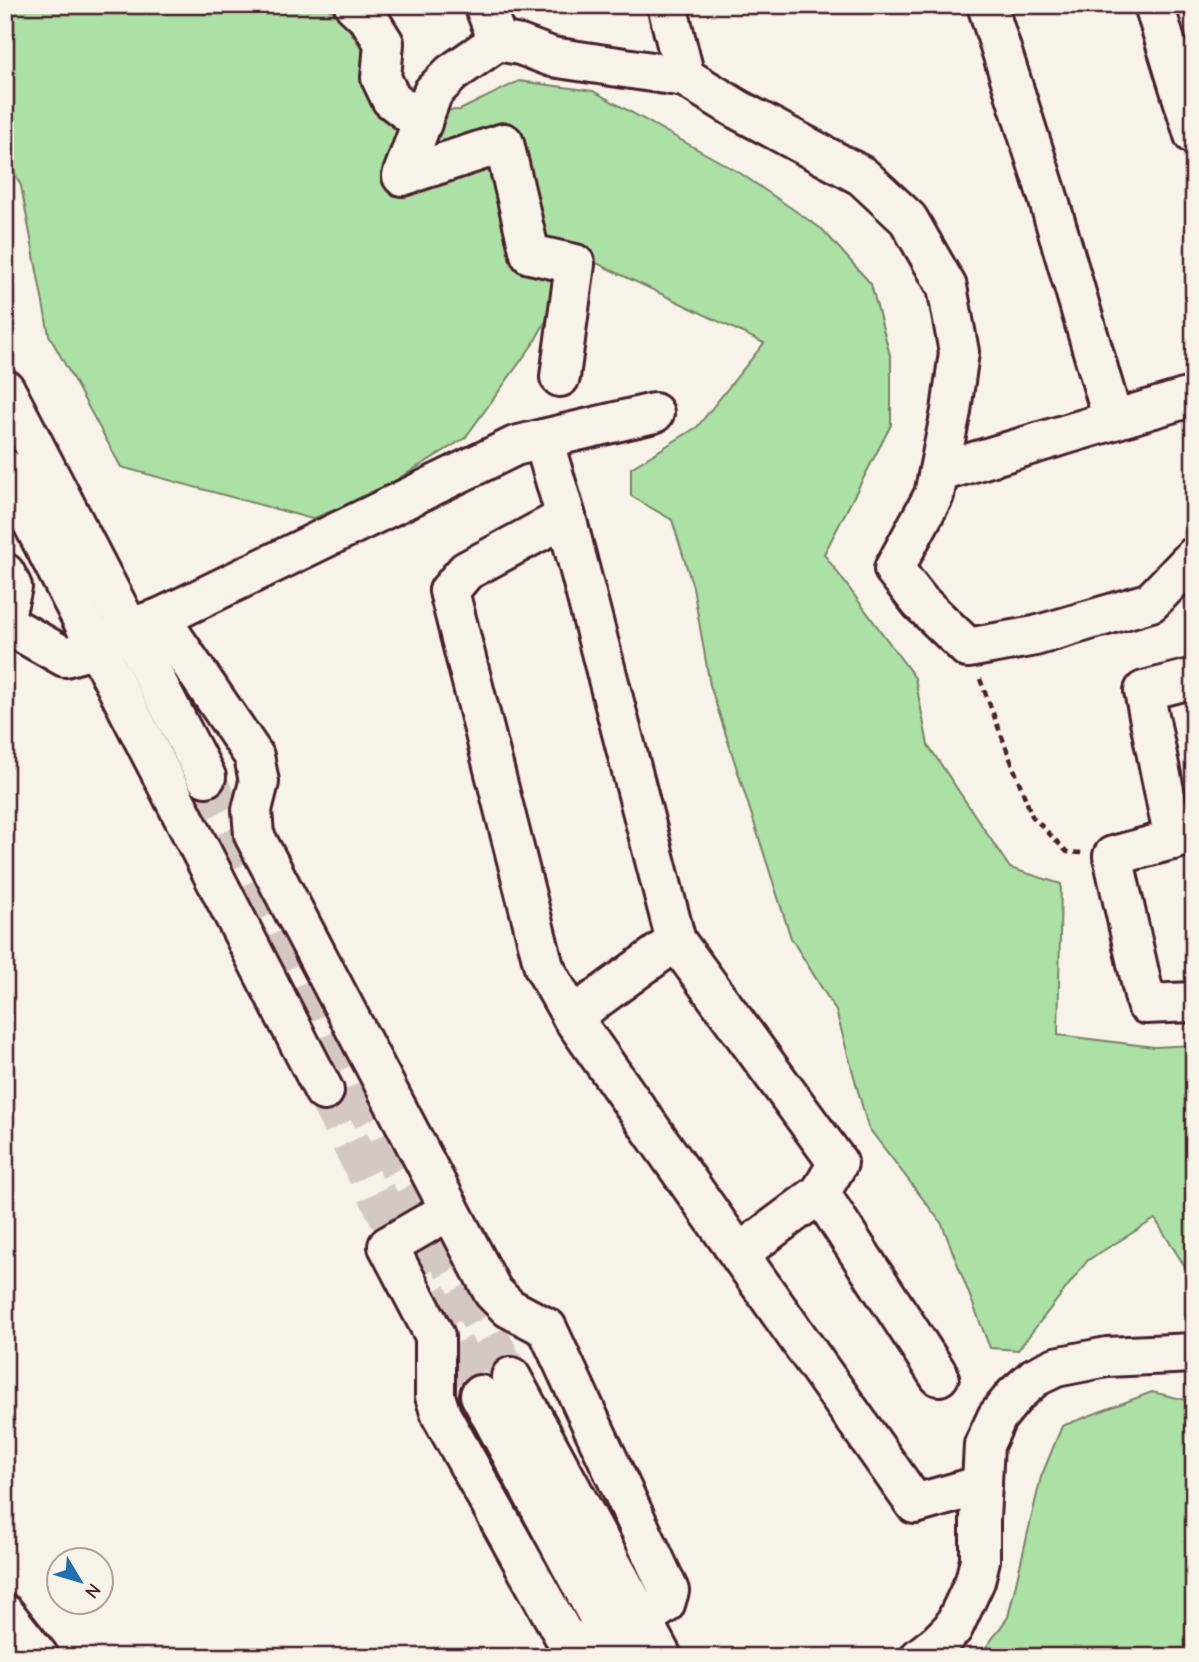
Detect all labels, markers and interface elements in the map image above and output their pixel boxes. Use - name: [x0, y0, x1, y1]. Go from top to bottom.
- north arrow: [46, 1546, 116, 1616]
- text: N: [80, 1579, 105, 1603]

